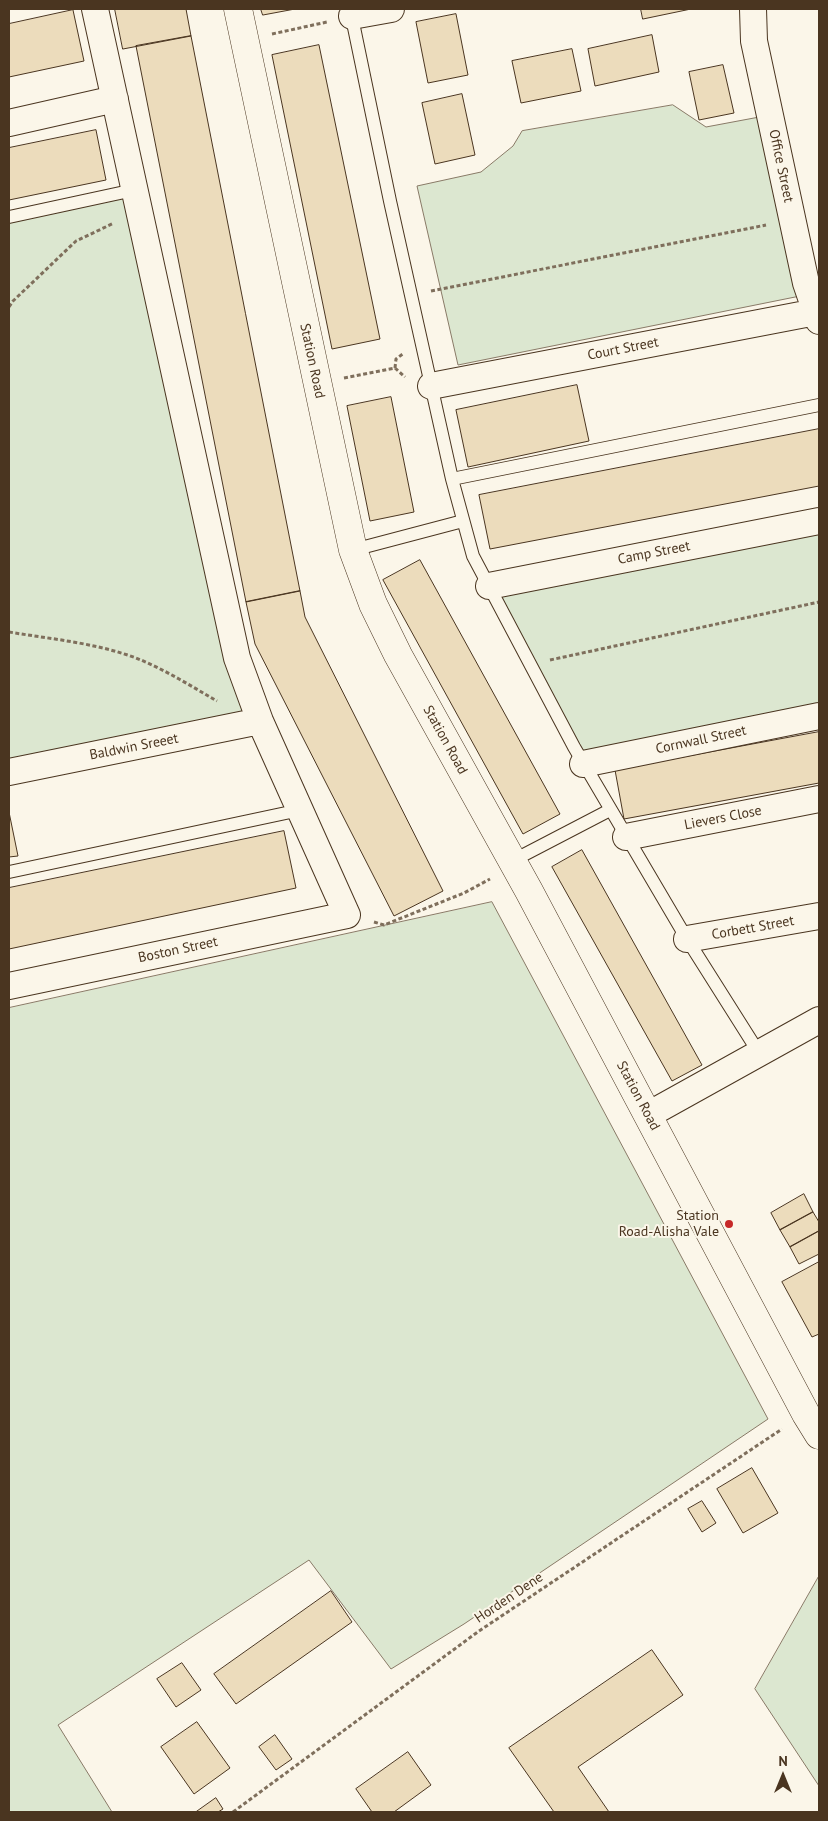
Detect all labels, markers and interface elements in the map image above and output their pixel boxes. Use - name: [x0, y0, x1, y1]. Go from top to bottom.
- street label: Office Street: [765, 128, 797, 204]
- street label: Station Road: [296, 322, 328, 400]
- street label: Court Street: [586, 334, 660, 364]
- street label: Camp Street: [617, 538, 691, 568]
- street label: Station Road: [419, 703, 471, 777]
- street label: Cornwall Street: [654, 722, 748, 758]
- street label: Baldwin Sreeet: [88, 730, 180, 764]
- street label: Lievers Close: [683, 802, 763, 834]
- street label: Corbett Street: [710, 912, 796, 944]
- street label: Boston Street: [137, 933, 219, 967]
- street label: Station Road: [613, 1058, 663, 1134]
- place label: Station Road-Alisha Vale: [619, 1208, 719, 1240]
- marker: Station Road-Alisha Vale: [723, 1218, 735, 1230]
- street label: Horden Dene: [472, 1569, 546, 1627]
- north arrow: [758, 1751, 808, 1801]
- text: N: [778, 1752, 788, 1770]

